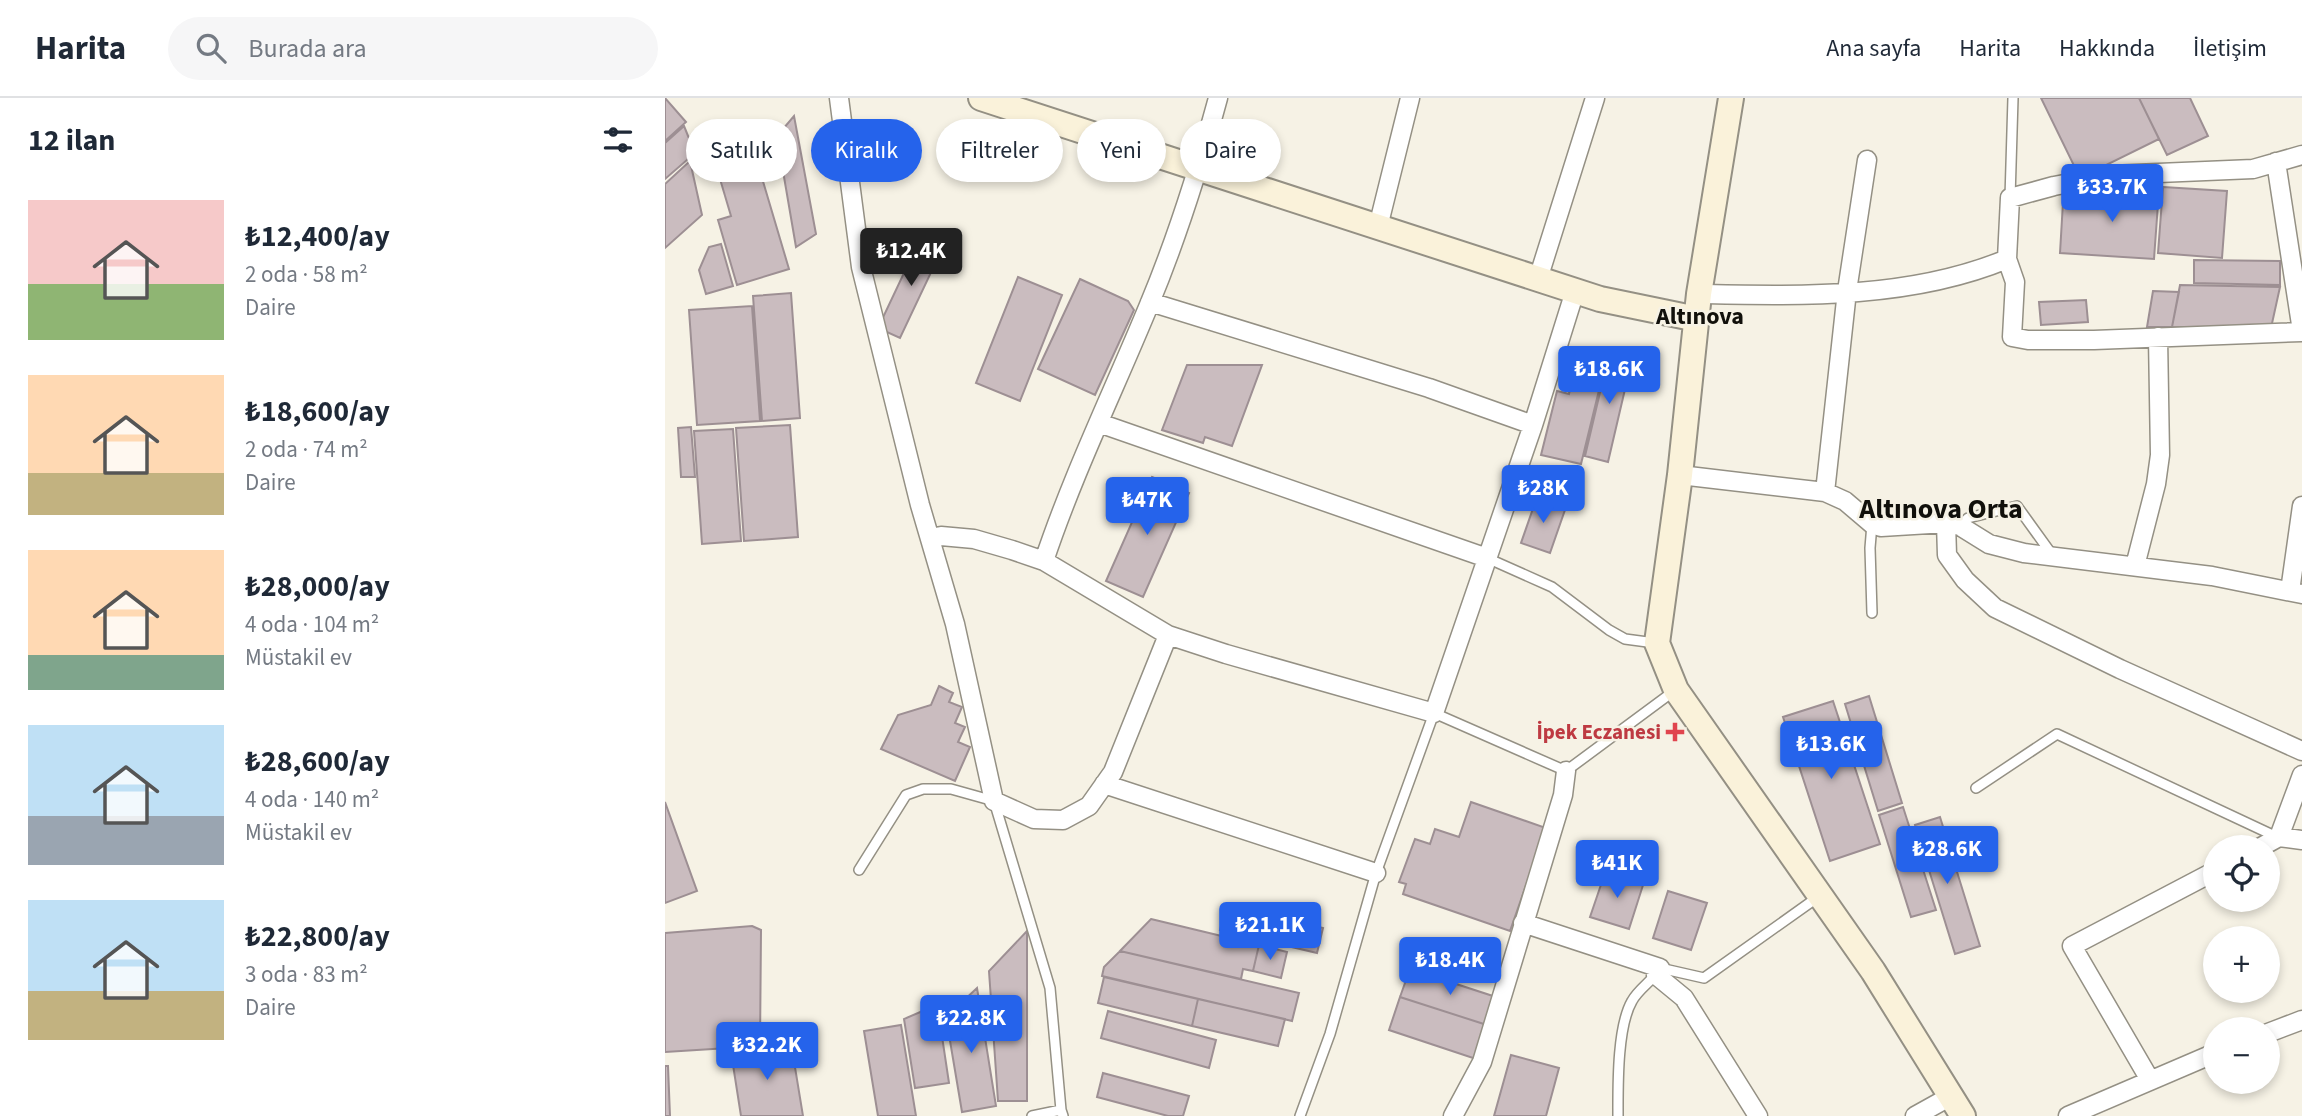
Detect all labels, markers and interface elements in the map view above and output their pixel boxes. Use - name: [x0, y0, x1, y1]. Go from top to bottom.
- search box: [168, 17, 658, 80]
- text: Harita: [35, 25, 126, 72]
- icon: search: [192, 29, 230, 67]
- text: Burada ara: [248, 30, 367, 67]
- text: Ana sayfa: [1826, 31, 1921, 66]
- text: Harita: [1959, 31, 2021, 66]
- text: Hakkında: [2059, 31, 2155, 66]
- text: İletişim: [2193, 31, 2267, 66]
- text: 12 ilan: [28, 119, 116, 162]
- chip: Satılık: [686, 119, 797, 182]
- chip: Kiralık: [811, 119, 922, 182]
- chip: Filtreler: [936, 119, 1063, 182]
- chip: Yeni: [1077, 119, 1166, 182]
- chip: Daire: [1180, 119, 1281, 182]
- icon: filters: [599, 121, 637, 159]
- pin: ₺33.7K: [2055, 164, 2169, 224]
- text: ₺33.7K: [2077, 170, 2147, 203]
- text: ₺12,400/ay: [245, 215, 390, 258]
- icon: home: [84, 228, 168, 312]
- pin: ₺12.4K: [854, 228, 968, 288]
- text: ₺12.4K: [876, 234, 946, 267]
- text: 2 oda · 58 m²: [245, 258, 368, 291]
- text: Daire: [245, 291, 296, 324]
- district label: Altınova: [1655, 299, 1744, 334]
- pin: ₺18.6K: [1552, 346, 1666, 406]
- text: ₺18.6K: [1574, 352, 1644, 385]
- text: ₺18,600/ay: [245, 390, 390, 433]
- icon: home: [84, 403, 168, 487]
- text: 2 oda · 74 m²: [245, 433, 368, 466]
- text: Daire: [245, 466, 296, 499]
- pin: ₺28K: [1502, 466, 1584, 525]
- text: ₺28K: [1518, 471, 1568, 504]
- pin: ₺47K: [1106, 478, 1188, 537]
- text: ₺47K: [1122, 483, 1172, 516]
- district label: Altınova Orta: [1858, 489, 2023, 529]
- text: ₺28,000/ay: [245, 565, 390, 608]
- icon: home: [84, 578, 168, 662]
- text: 4 oda · 104 m²: [245, 608, 379, 641]
- text: Müstakil ev: [245, 641, 352, 674]
- place label: İpek Eczanesi: [1537, 717, 1661, 747]
- pin: ₺13.6K: [1774, 722, 1888, 781]
- marker: İpek Eczanesi: [1667, 724, 1683, 740]
- text: ₺13.6K: [1796, 727, 1866, 760]
- text: ₺28,600/ay: [245, 740, 390, 783]
- icon: home: [84, 753, 168, 837]
- text: 4 oda · 140 m²: [245, 783, 379, 816]
- text: Müstakil ev: [245, 816, 352, 849]
- pin: ₺28.6K: [1890, 826, 2004, 886]
- text: ₺28.6K: [1912, 832, 1982, 865]
- map controls: [2203, 835, 2280, 1094]
- button: locate: [2203, 835, 2280, 912]
- pin: ₺41K: [1576, 840, 1658, 900]
- text: ₺41K: [1592, 846, 1642, 879]
- pin: ₺21.1K: [1213, 902, 1327, 962]
- text: ₺21.1K: [1235, 908, 1305, 941]
- text: ₺22,800/ay: [245, 915, 390, 958]
- button: +: [2203, 926, 2280, 1003]
- icon: home: [84, 928, 168, 1012]
- pin: ₺18.4K: [1393, 937, 1507, 997]
- text: ₺18.4K: [1415, 943, 1485, 976]
- text: 3 oda · 83 m²: [245, 958, 368, 991]
- text: Daire: [245, 991, 296, 1024]
- pin: ₺22.8K: [914, 996, 1028, 1055]
- text: ₺22.8K: [936, 1001, 1006, 1034]
- button: −: [2203, 1017, 2280, 1094]
- pin: ₺32.2K: [710, 1023, 824, 1082]
- text: ₺32.2K: [732, 1028, 802, 1061]

